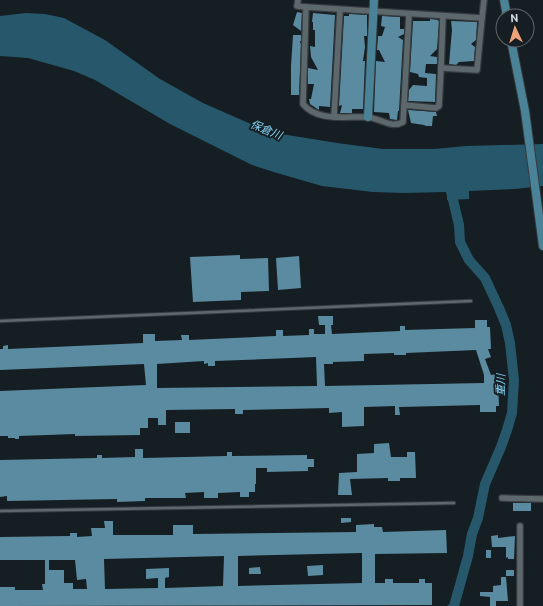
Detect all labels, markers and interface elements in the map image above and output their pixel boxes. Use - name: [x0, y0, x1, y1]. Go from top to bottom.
- north arrow: [495, 8, 535, 48]
- text: N: [510, 12, 519, 25]
- water label: 保倉川: [248, 118, 285, 143]
- water label: 重川: [494, 373, 508, 396]

